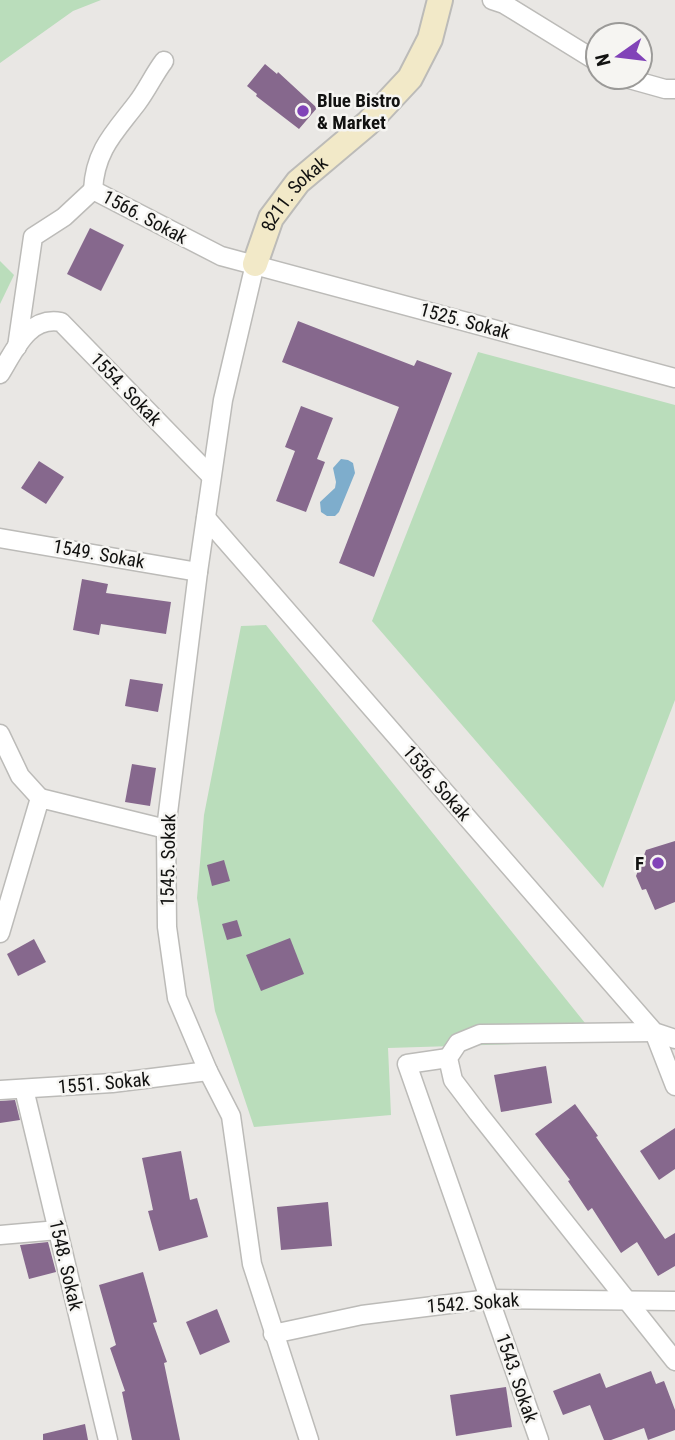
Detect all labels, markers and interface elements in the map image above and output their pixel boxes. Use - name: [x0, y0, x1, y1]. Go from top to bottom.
- north arrow: [584, 21, 654, 91]
- text: N: [590, 52, 616, 68]
- place label: Blue Bistro & Market: [317, 89, 401, 134]
- marker: Blue Bistro & Market: [295, 103, 311, 119]
- street label: 8211. Sokak: [256, 151, 332, 234]
- street label: 1566. Sokak: [99, 185, 192, 249]
- street label: 1525. Sokak: [417, 298, 513, 344]
- street label: 1554. Sokak: [86, 348, 167, 431]
- street label: 1549. Sokak: [51, 535, 147, 573]
- street label: 1536. Sokak: [398, 741, 476, 826]
- street label: 1545. Sokak: [156, 813, 180, 906]
- place label: F: [635, 852, 644, 875]
- marker: F: [650, 855, 666, 871]
- street label: 1551. Sokak: [57, 1067, 152, 1098]
- street label: 1548. Sokak: [44, 1217, 88, 1313]
- street label: 1542. Sokak: [426, 1288, 520, 1318]
- street label: 1543. Sokak: [491, 1331, 543, 1426]

